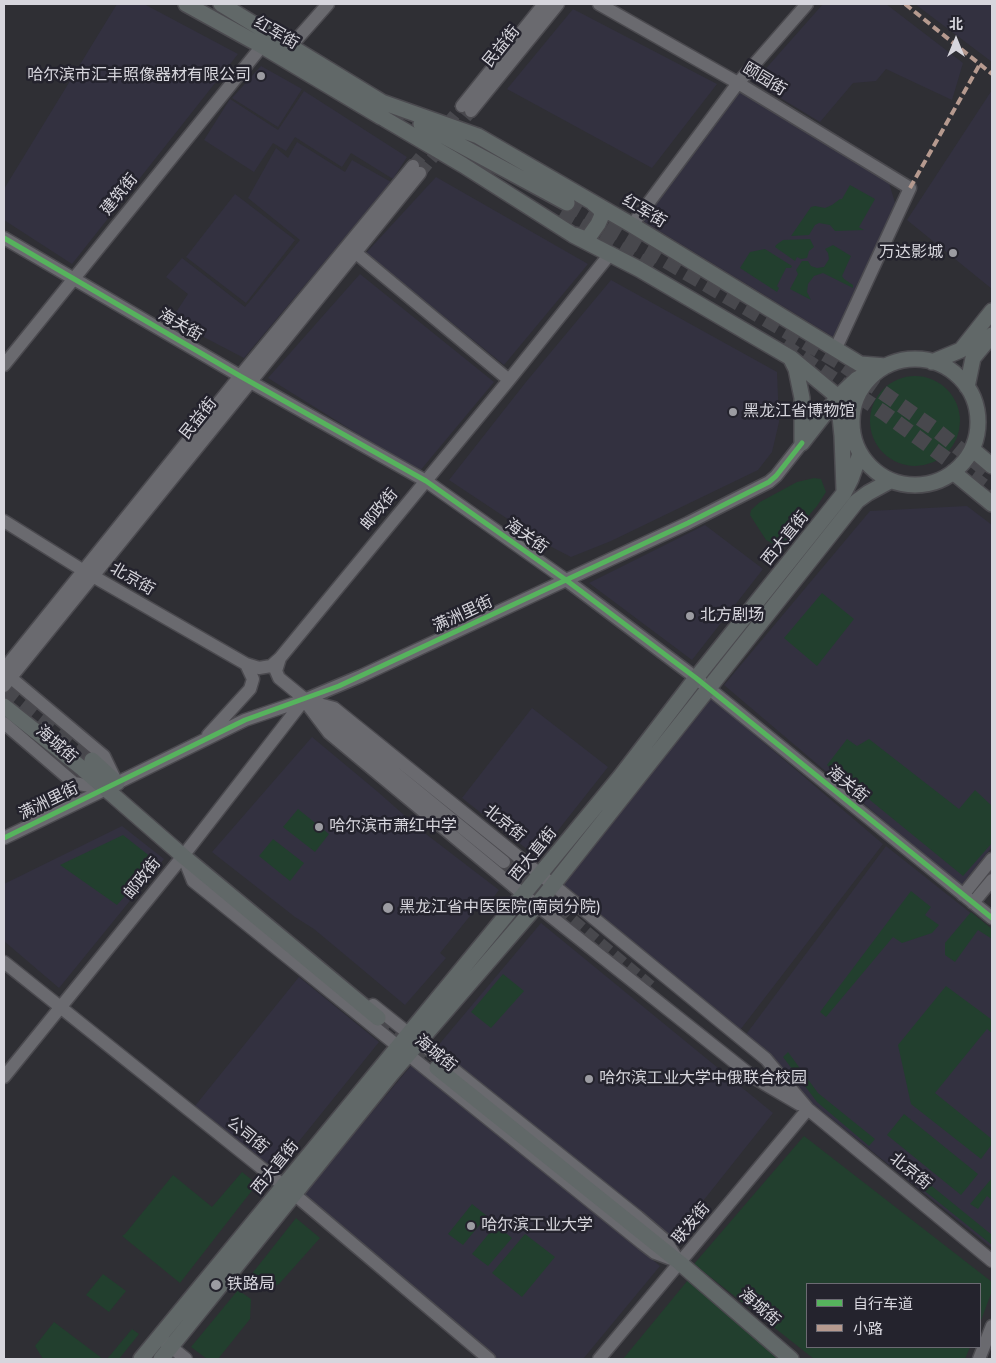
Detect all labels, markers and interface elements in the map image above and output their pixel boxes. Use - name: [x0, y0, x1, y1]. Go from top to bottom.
- street label: 红军街: [250, 14, 302, 54]
- north arrow: [931, 15, 981, 65]
- text: 北: [949, 15, 963, 34]
- street label: 民益街: [479, 22, 525, 72]
- street label: 颐园街: [738, 59, 790, 101]
- place label: 哈尔滨市汇丰照像器材有限公司: [27, 66, 251, 86]
- marker: 哈尔滨市汇丰照像器材有限公司: [255, 70, 267, 82]
- street label: 建筑街: [97, 170, 143, 220]
- street label: 红军街: [618, 191, 670, 233]
- place label: 万达影城: [879, 243, 943, 263]
- marker: 万达影城: [947, 247, 959, 259]
- street label: 海关街: [154, 306, 206, 346]
- street label: 民益街: [176, 394, 222, 444]
- place label: 黑龙江省博物馆: [743, 402, 855, 422]
- marker: 黑龙江省博物馆: [727, 406, 739, 418]
- street label: 邮政街: [357, 485, 403, 535]
- street label: 西大直街: [758, 508, 814, 570]
- street label: 海关街: [501, 515, 551, 559]
- street label: 北京街: [106, 560, 158, 600]
- street label: 满洲里街: [430, 593, 496, 637]
- place label: 北方剧场: [700, 606, 764, 626]
- marker: 北方剧场: [684, 610, 696, 622]
- street label: 海城街: [32, 722, 80, 768]
- street label: 海关街: [822, 762, 872, 808]
- street label: 满洲里街: [16, 779, 82, 825]
- street label: 北京街: [479, 801, 529, 847]
- place label: 哈尔滨市萧红中学: [329, 817, 457, 837]
- marker: 哈尔滨市萧红中学: [313, 821, 325, 833]
- street label: 西大直街: [506, 824, 562, 886]
- street label: 邮政街: [120, 854, 166, 904]
- place label: 黑龙江省中医医院(南岗分院): [399, 898, 601, 918]
- marker: 黑龙江省中医医院(南岗分院): [381, 901, 395, 915]
- street label: 海城街: [410, 1031, 460, 1077]
- place label: 哈尔滨工业大学中俄联合校园: [599, 1069, 807, 1089]
- marker: 哈尔滨工业大学中俄联合校园: [583, 1073, 595, 1085]
- street label: 公司街: [222, 1113, 272, 1159]
- street label: 西大直街: [248, 1137, 304, 1199]
- street label: 北京街: [885, 1149, 935, 1195]
- street label: 联发街: [669, 1199, 715, 1249]
- place label: 哈尔滨工业大学: [481, 1216, 593, 1236]
- marker: 哈尔滨工业大学: [465, 1220, 477, 1232]
- place label: 铁路局: [227, 1275, 275, 1295]
- marker: 铁路局: [209, 1278, 223, 1292]
- legend: [806, 1283, 981, 1348]
- street label: 海城街: [735, 1285, 783, 1331]
- text: 自行车道: [853, 1294, 913, 1314]
- text: 小路: [853, 1319, 883, 1339]

